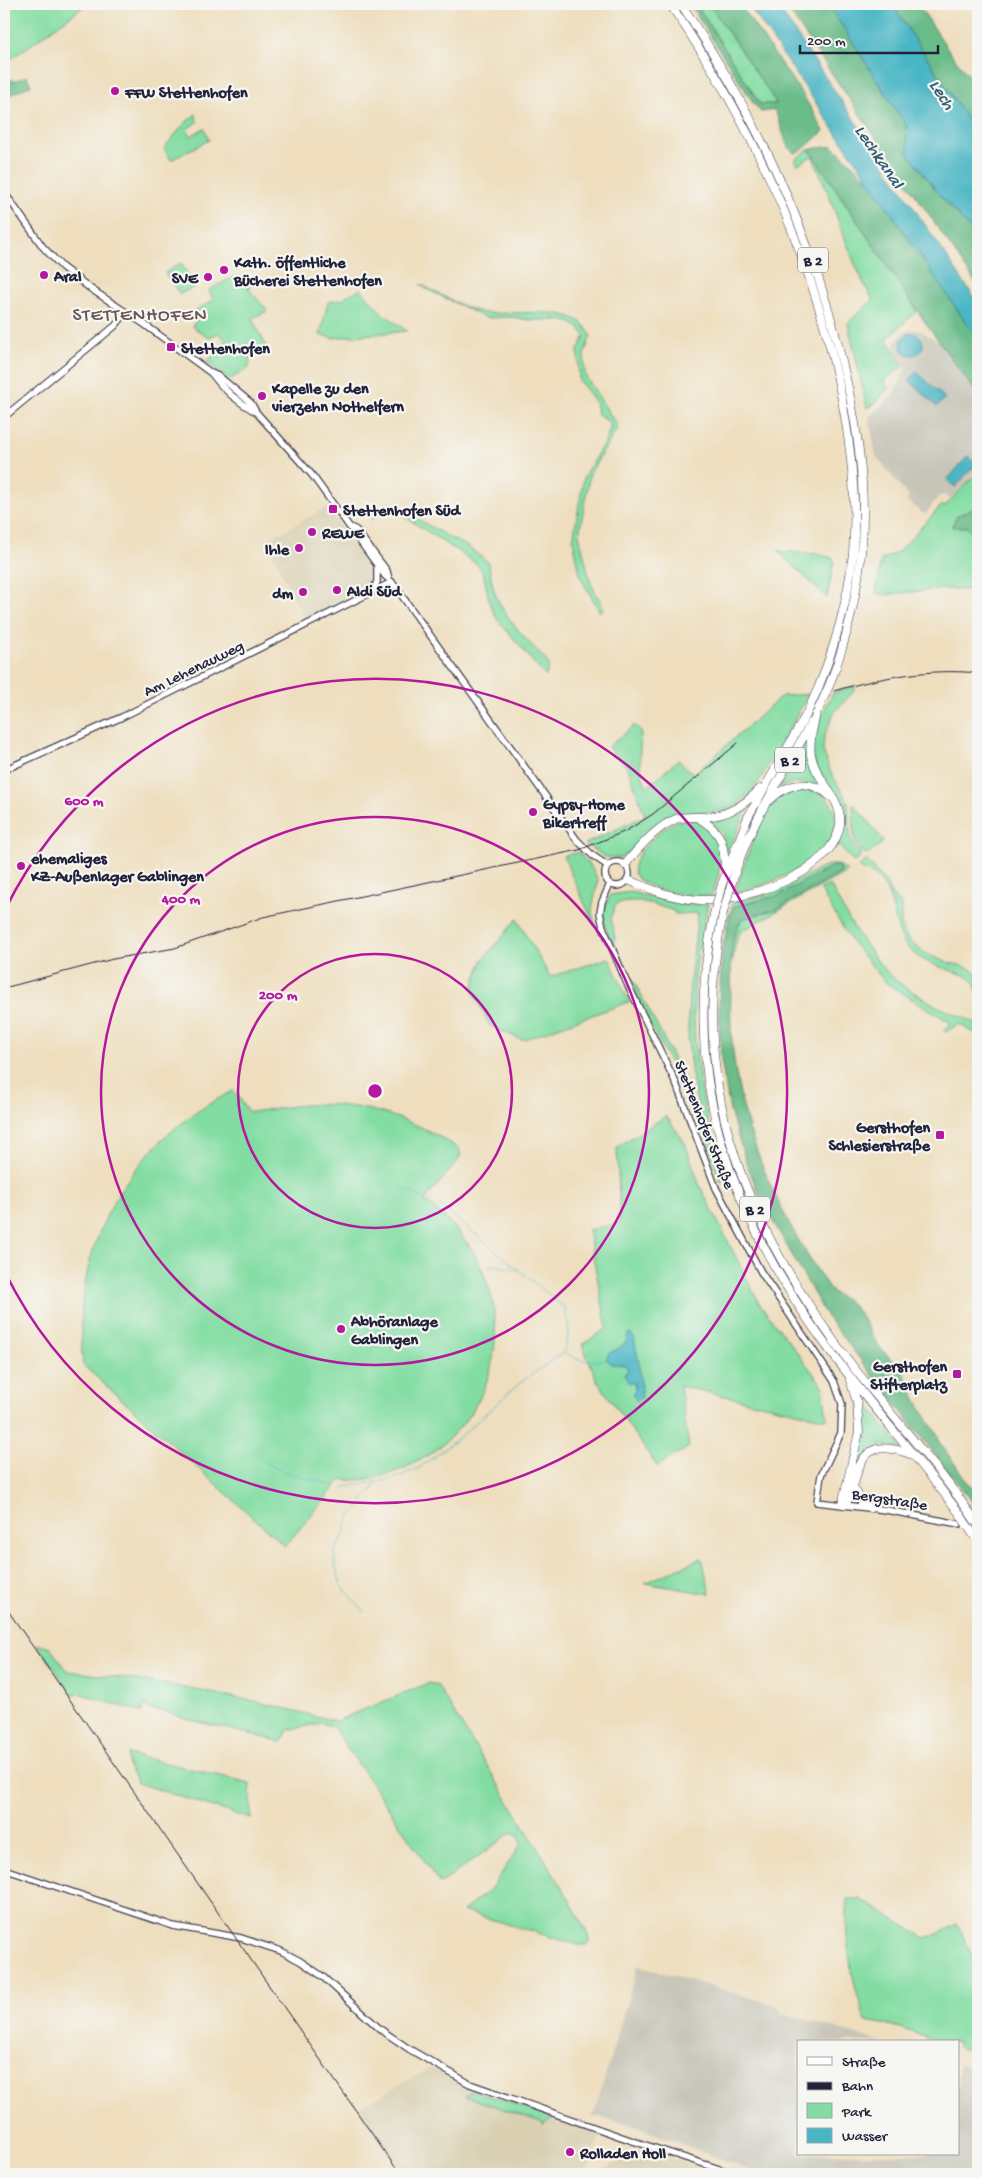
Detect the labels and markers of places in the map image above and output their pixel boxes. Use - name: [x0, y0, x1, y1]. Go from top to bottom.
- place label: FFW Stettenhofen: [124, 84, 248, 104]
- marker: FFW Stettenhofen: [109, 85, 121, 97]
- place label: Kath. öffentliche Bücherei Stettenhofen: [233, 254, 382, 292]
- marker: Kath. öffentliche Bücherei Stettenhofen: [218, 264, 230, 276]
- marker: Aral: [38, 269, 50, 281]
- place label: Aral: [53, 269, 82, 288]
- place label: SVE: [172, 271, 199, 290]
- marker: SVE: [202, 271, 214, 283]
- place label: Stettenhofen: [181, 340, 270, 360]
- marker: Stettenhofen: [165, 341, 177, 353]
- place label: Kapelle zu den vierzehn Nothelfern: [271, 381, 404, 418]
- marker: Kapelle zu den vierzehn Nothelfern: [256, 390, 268, 402]
- place label: Stettenhofen Süd: [343, 502, 462, 522]
- marker: Stettenhofen Süd: [327, 503, 339, 515]
- marker: REWE: [306, 526, 318, 538]
- place label: REWE: [321, 526, 365, 545]
- place label: Ihle: [265, 542, 290, 561]
- marker: Ihle: [293, 542, 305, 554]
- marker: Aldi Süd: [331, 584, 343, 596]
- place label: Aldi Süd: [346, 584, 403, 603]
- place label: dm: [272, 586, 294, 605]
- marker: dm: [297, 586, 309, 598]
- place label: Gypsy-Home Bikertreff: [542, 797, 625, 834]
- marker: Gypsy-Home Bikertreff: [527, 806, 539, 818]
- place label: ehemaliges KZ-Außenlager Gablingen: [30, 851, 204, 888]
- marker: ehemaliges KZ-Außenlager Gablingen: [15, 860, 27, 872]
- centre of rings: [366, 1082, 384, 1100]
- place label: Gersthofen Schlesierstraße: [829, 1119, 931, 1157]
- marker: Gersthofen Schlesierstraße: [934, 1129, 946, 1141]
- place label: Abhöranlage Gablingen: [350, 1314, 438, 1351]
- marker: Abhöranlage Gablingen: [335, 1323, 347, 1335]
- place label: Gersthofen Stifterplatz: [870, 1358, 948, 1396]
- marker: Gersthofen Stifterplatz: [951, 1368, 963, 1380]
- marker: Rolladen Holl: [564, 2146, 576, 2158]
- place label: Rolladen Holl: [579, 2146, 667, 2165]

